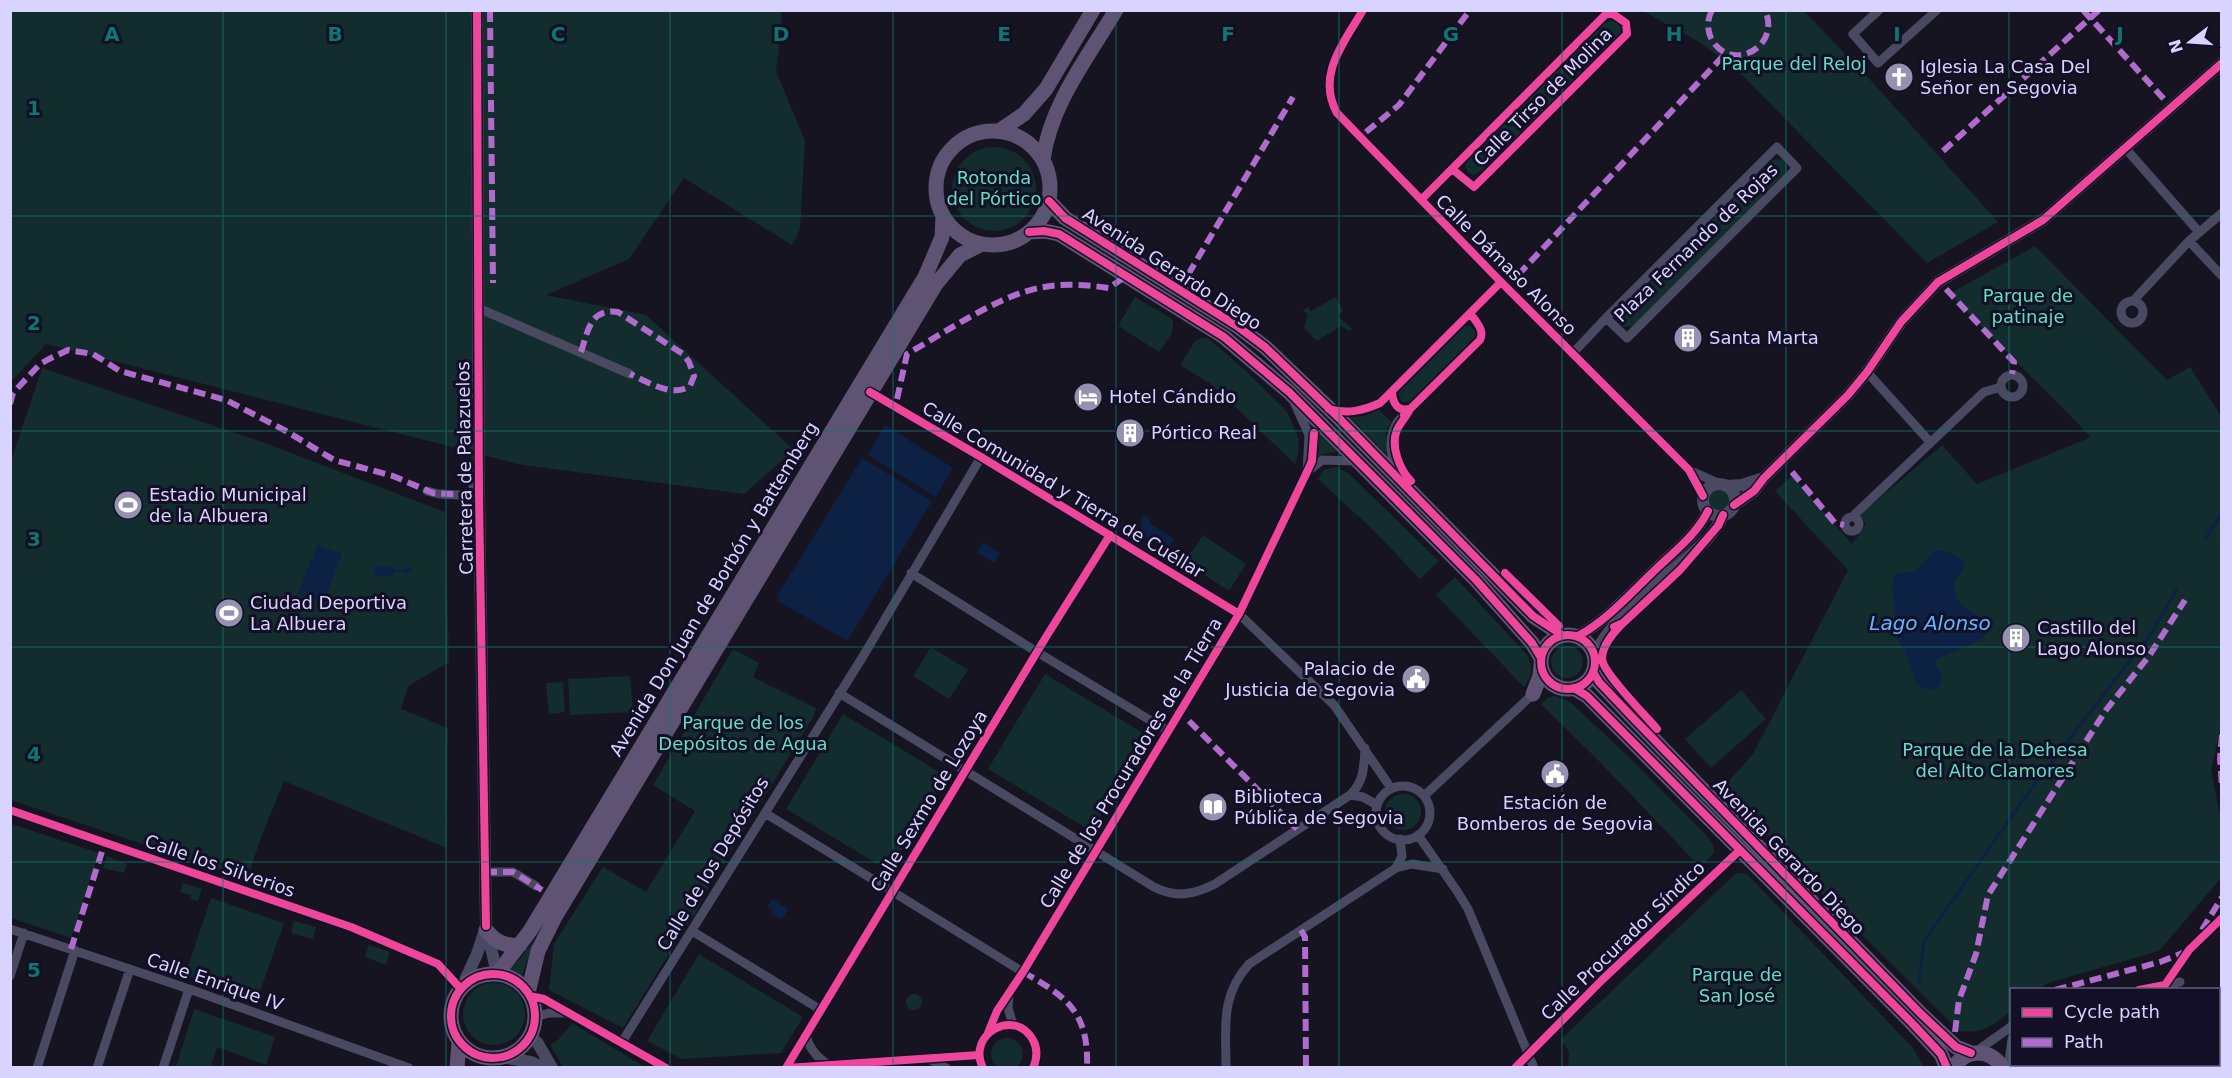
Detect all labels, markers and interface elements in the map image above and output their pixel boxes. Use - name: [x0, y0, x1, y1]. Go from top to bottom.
- north arrow: [2160, 12, 2220, 72]
- text: A: [104, 22, 120, 46]
- text: B: [327, 22, 343, 46]
- text: C: [551, 22, 565, 46]
- text: D: [773, 22, 789, 46]
- text: E: [997, 22, 1011, 46]
- text: F: [1221, 22, 1235, 46]
- text: G: [1443, 22, 1459, 46]
- text: H: [1666, 22, 1682, 46]
- text: I: [1893, 22, 1901, 46]
- text: J: [2114, 22, 2124, 46]
- street label: Calle Tirso de Molina: [1469, 23, 1616, 170]
- text: N: [2165, 37, 2187, 55]
- park label: Parque del Reloj: [1722, 53, 1866, 74]
- place label: Iglesia La Casa Del Señor en Segovia: [1920, 56, 2090, 98]
- church icon: Iglesia La Casa Del Señor en Segovia: [1883, 61, 1915, 93]
- text: 1: [27, 96, 41, 120]
- street label: Plaza Fernando de Rojas: [1610, 159, 1782, 326]
- park label: Rotonda del Pórtico: [947, 167, 1041, 209]
- street label: Calle Dámaso Alonso: [1432, 190, 1581, 339]
- street label: Avenida Gerardo Diego: [1079, 203, 1265, 334]
- park label: Parque de patinaje: [1983, 285, 2073, 327]
- text: 2: [27, 311, 41, 335]
- building icon: Santa Marta: [1672, 322, 1704, 354]
- place label: Santa Marta: [1709, 327, 1819, 348]
- street label: Carretera de Palazuelos: [452, 361, 477, 575]
- hotel icon: Hotel Cándido: [1072, 381, 1104, 413]
- place label: Hotel Cándido: [1109, 386, 1236, 407]
- street label: Calle Comunidad y Tierra de Cuéllar: [919, 397, 1208, 583]
- building icon: Pórtico Real: [1114, 417, 1146, 449]
- street label: Avenida Don Juan de Borbón y Battemberg: [605, 418, 822, 760]
- place label: Pórtico Real: [1151, 422, 1257, 443]
- place label: Estadio Municipal de la Albuera: [149, 484, 307, 526]
- sports icon: Estadio Municipal de la Albuera: [112, 489, 144, 521]
- text: 3: [27, 527, 41, 551]
- place label: Ciudad Deportiva La Albuera: [250, 592, 407, 634]
- sports icon: Ciudad Deportiva La Albuera: [213, 597, 245, 629]
- water label: Lago Alonso: [1869, 611, 1991, 635]
- street label: Calle de los Procuradores de la Tierra: [1035, 613, 1226, 912]
- place label: Castillo del Lago Alonso: [2037, 617, 2146, 659]
- building icon: Castillo del Lago Alonso: [2000, 622, 2032, 654]
- place label: Palacio de Justicia de Segovia: [1224, 658, 1395, 700]
- public building icon: Palacio de Justicia de Segovia: [1400, 663, 1432, 695]
- street label: Calle Sexmo de Lozoya: [866, 706, 991, 896]
- park label: Parque de los Depósitos de Agua: [658, 712, 828, 754]
- park label: Parque de la Dehesa del Alto Clamores: [1902, 739, 2088, 781]
- text: 4: [27, 742, 41, 766]
- public building icon: Estación de Bomberos de Segovia: [1539, 758, 1571, 790]
- street label: Calle de los Depósitos: [652, 773, 773, 954]
- street label: Avenida Gerardo Diego: [1709, 774, 1869, 939]
- place label: Biblioteca Pública de Segovia: [1234, 786, 1404, 828]
- library icon: Biblioteca Pública de Segovia: [1197, 791, 1229, 823]
- place label: Estación de Bomberos de Segovia: [1457, 792, 1653, 834]
- street label: Calle los Silverios: [142, 830, 298, 901]
- street label: Calle Procurador Síndico: [1536, 857, 1709, 1024]
- street label: Calle Enrique IV: [144, 948, 287, 1015]
- text: 5: [27, 958, 41, 982]
- park label: Parque de San José: [1692, 964, 1782, 1006]
- legend: [2010, 988, 2220, 1066]
- text: Cycle path: [2064, 1001, 2160, 1022]
- text: Path: [2064, 1031, 2104, 1052]

